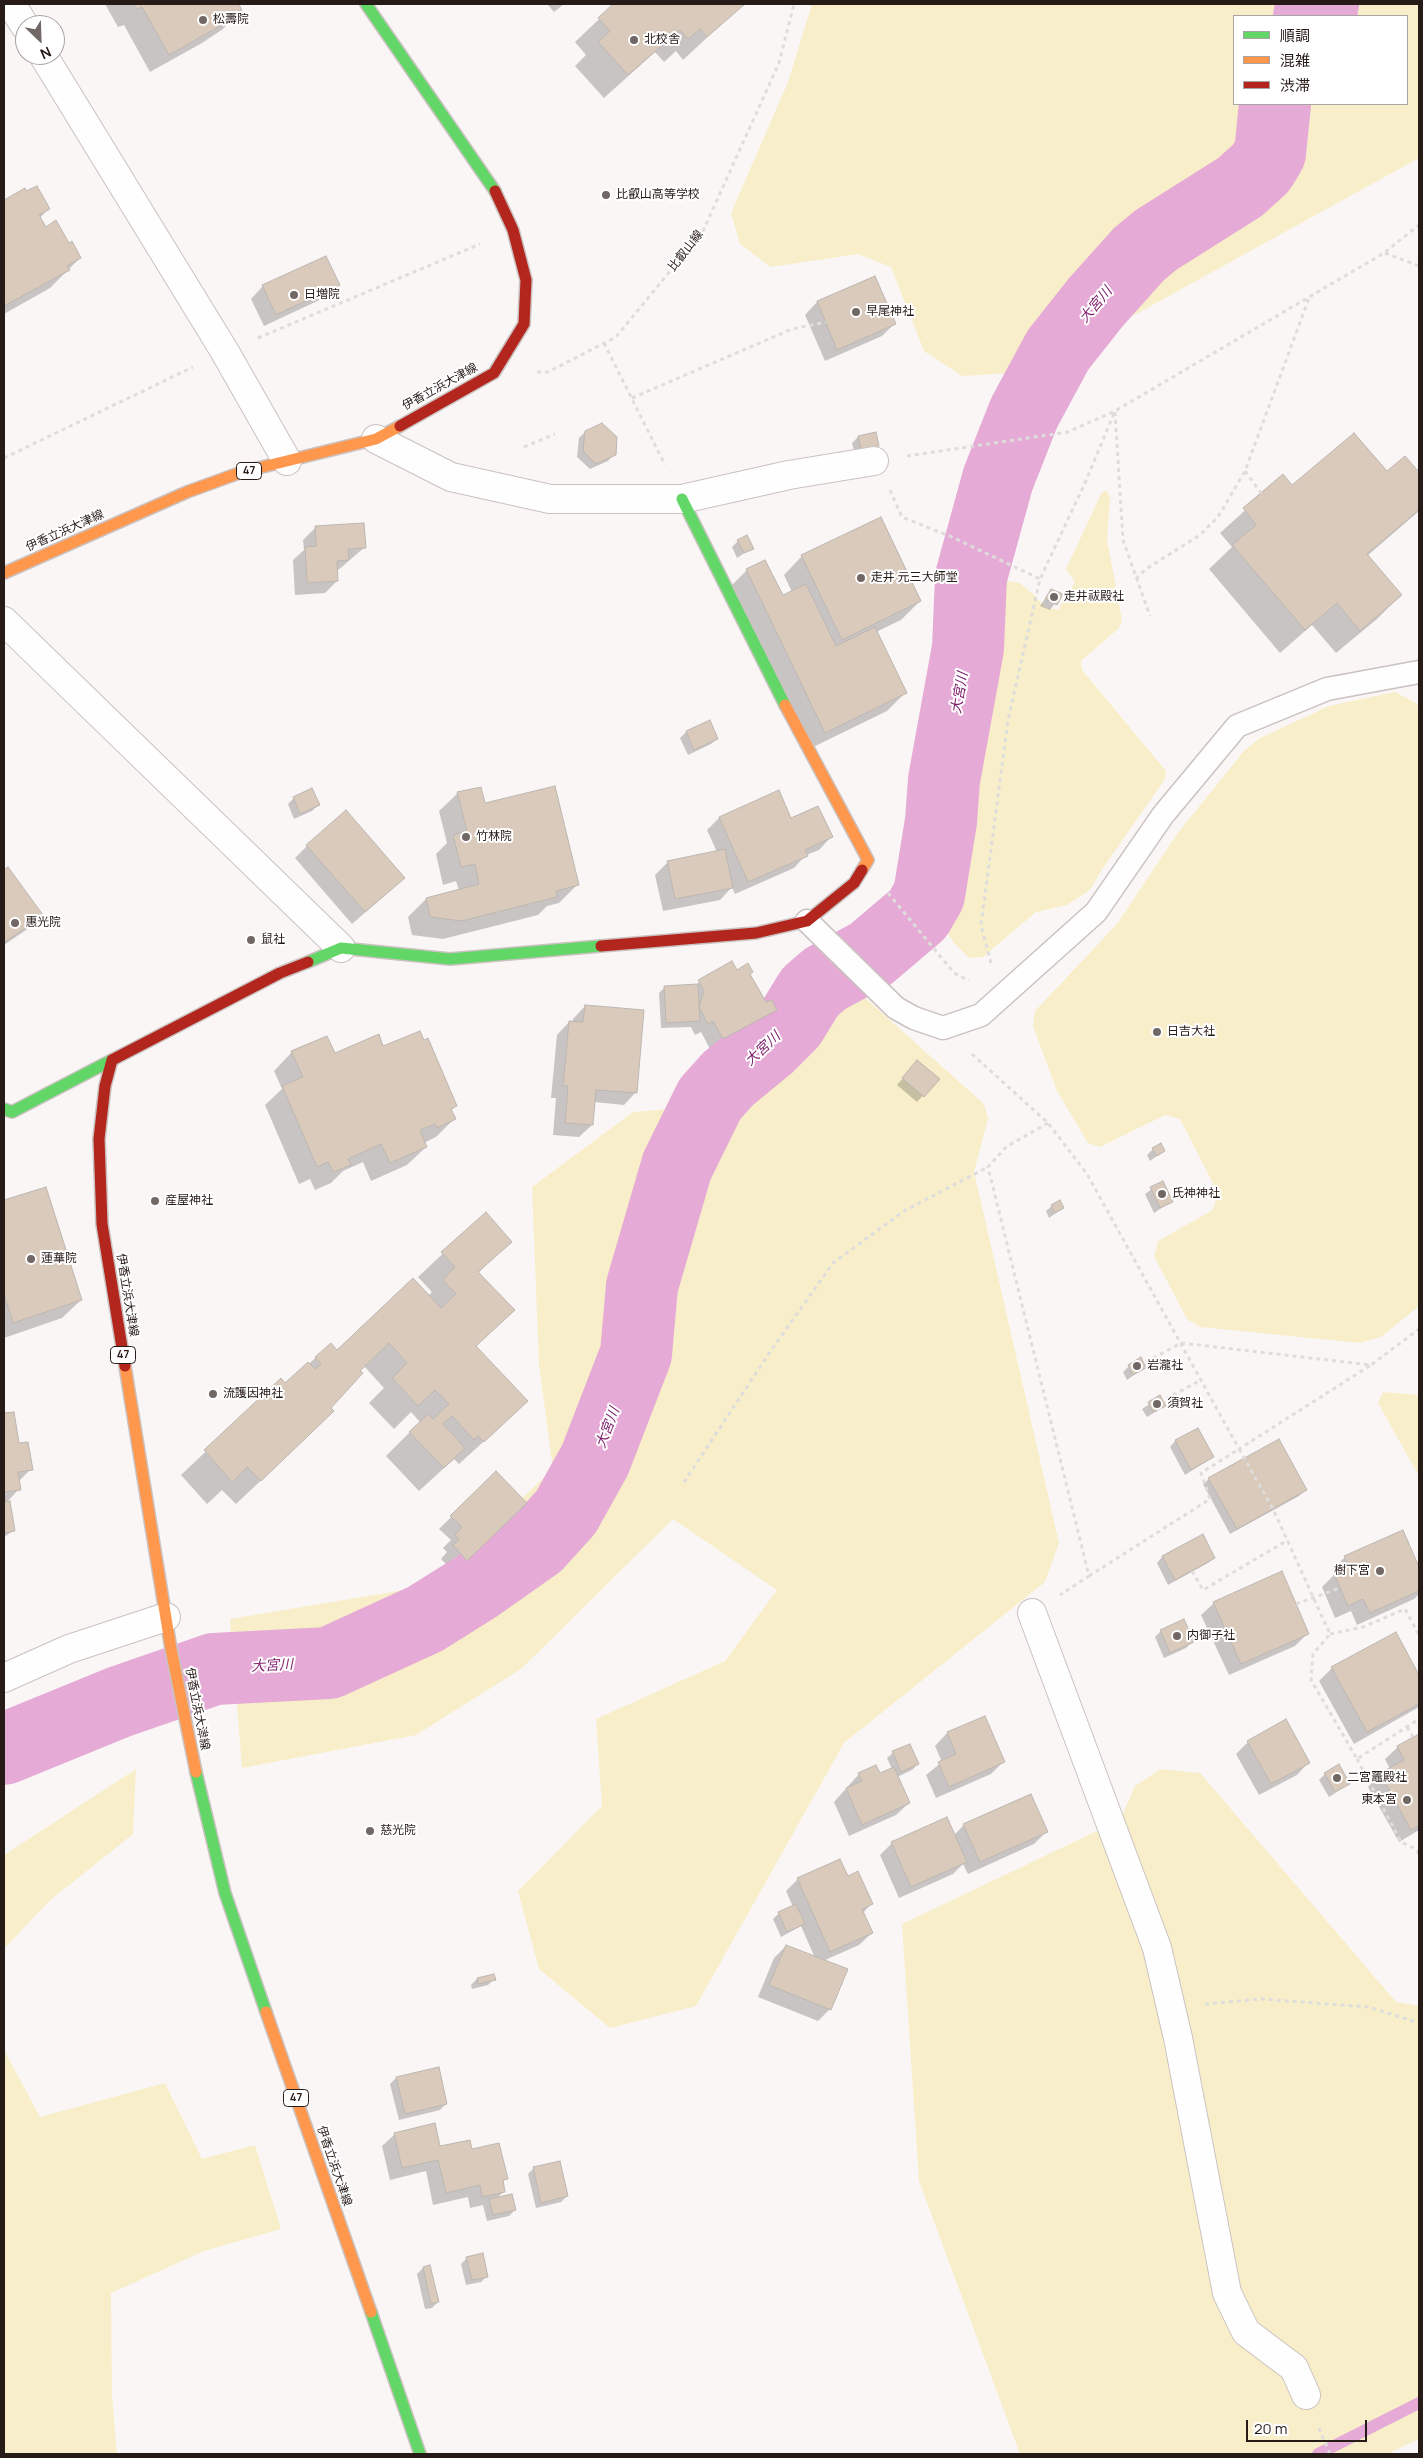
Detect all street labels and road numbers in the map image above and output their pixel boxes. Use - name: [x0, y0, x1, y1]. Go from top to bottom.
- street label: 比叡山線: [666, 228, 706, 274]
- street label: 伊香立浜大津線: [400, 360, 480, 414]
- road number: 47: [236, 462, 262, 480]
- street label: 伊香立浜大津線: [24, 507, 106, 555]
- street label: 伊香立浜大津線: [113, 1252, 141, 1338]
- road number: 47: [110, 1346, 136, 1364]
- street label: 伊香立浜大津線: [182, 1666, 212, 1752]
- road number: 47: [284, 2090, 308, 2106]
- street label: 伊香立浜大津線: [314, 2124, 354, 2208]

